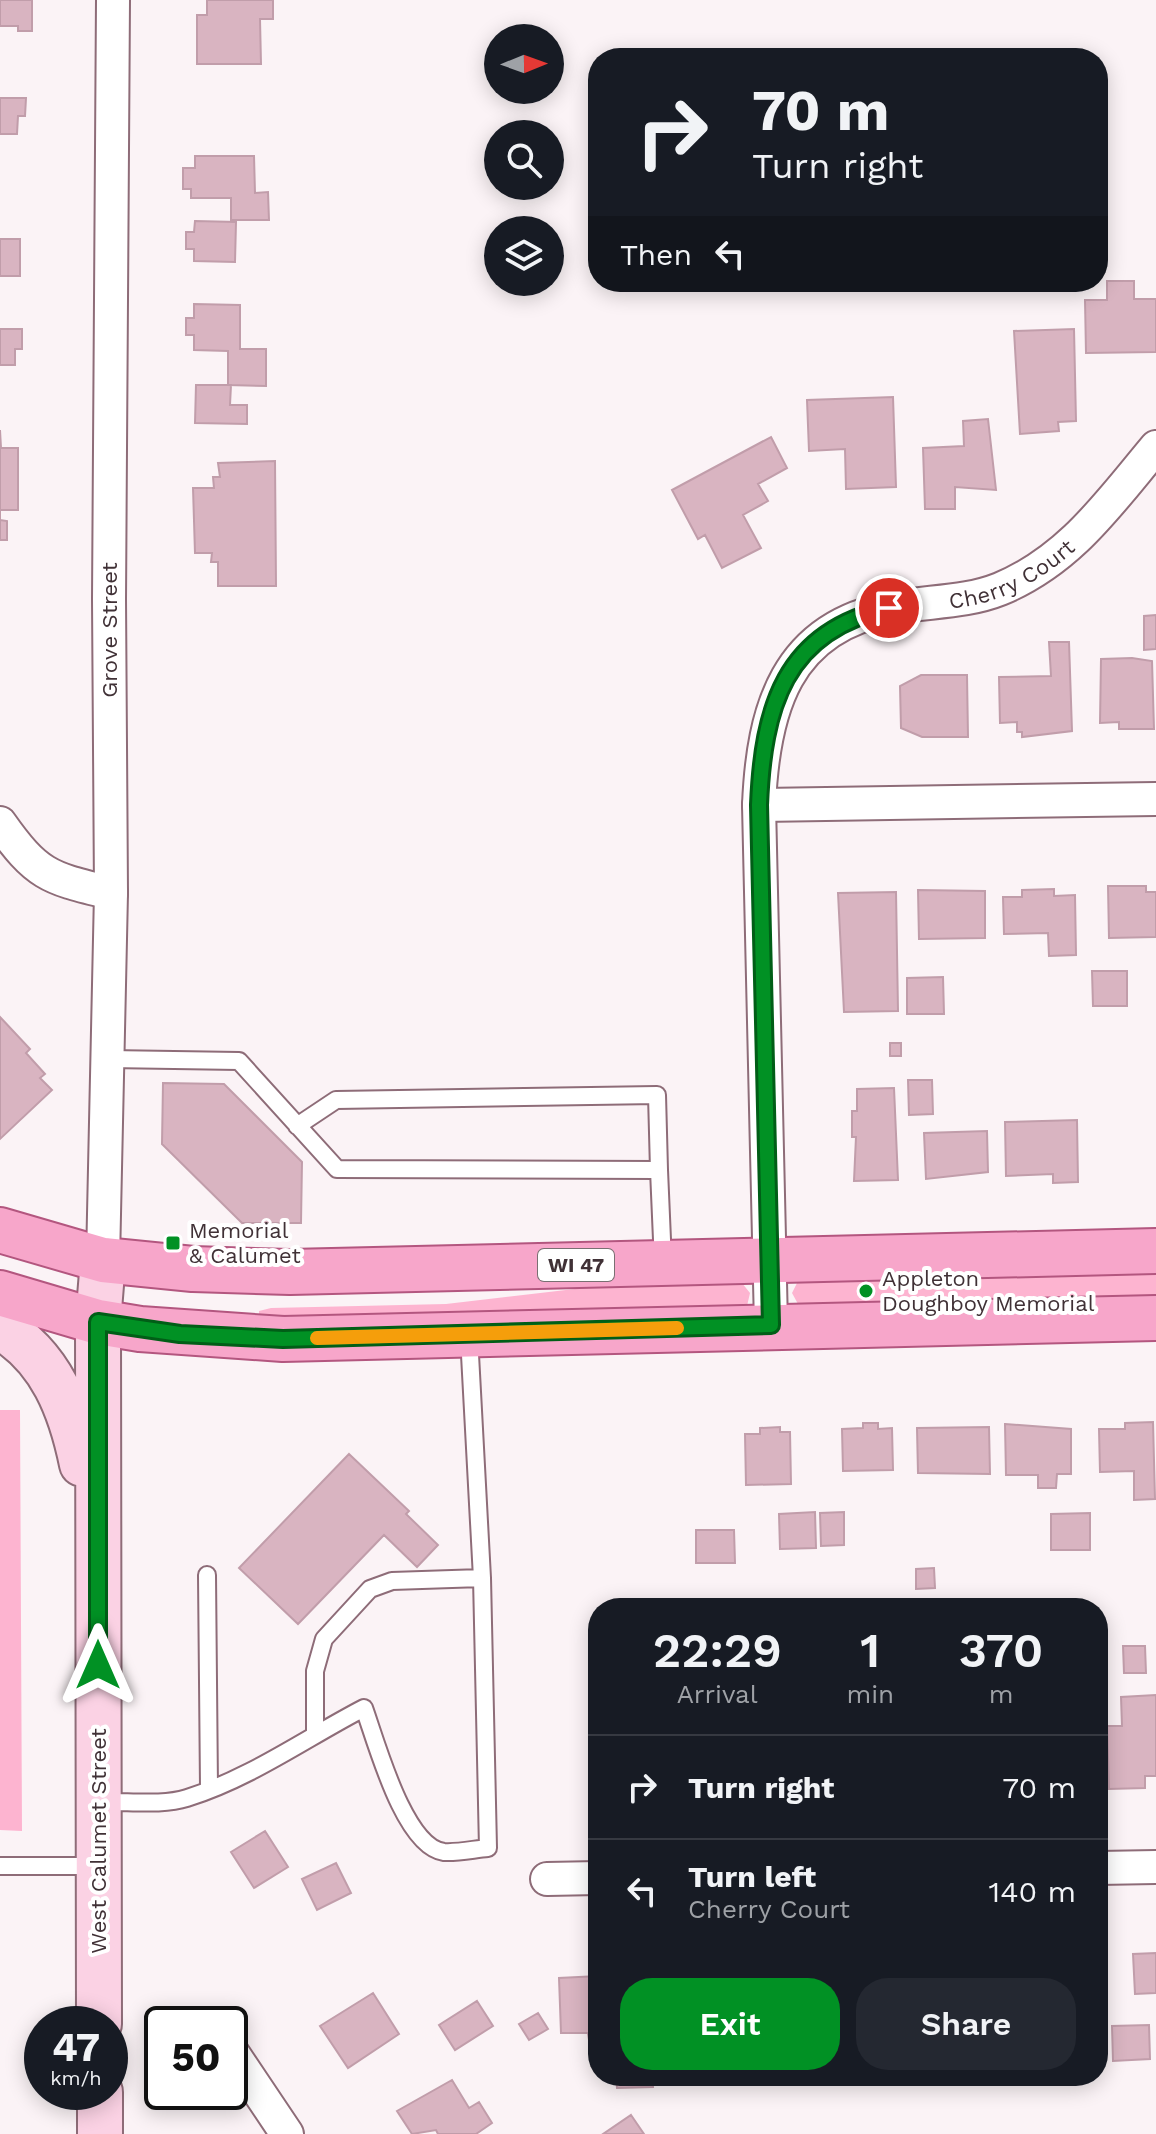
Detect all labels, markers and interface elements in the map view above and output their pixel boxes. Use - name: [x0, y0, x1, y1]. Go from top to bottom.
- north arrow: [484, 24, 564, 104]
- map controls: [484, 24, 564, 296]
- text: 70 m: [752, 78, 889, 144]
- icon: right: [620, 80, 724, 184]
- button: search: [484, 120, 564, 200]
- text: Turn right: [752, 145, 923, 187]
- button: layers: [484, 216, 564, 296]
- icon: left: [708, 232, 752, 276]
- text: Then: [620, 237, 692, 272]
- street label: Cherry Court: [947, 534, 1079, 613]
- street label: Grove Street: [97, 562, 122, 698]
- pin: [855, 574, 923, 642]
- icon: arrive: [867, 586, 911, 630]
- place label: Memorial & Calumet: [189, 1218, 301, 1268]
- marker: Memorial & Calumet: [164, 1234, 182, 1252]
- road number: WI 47: [538, 1249, 614, 1281]
- place label: Appleton Doughboy Memorial: [882, 1266, 1095, 1316]
- marker: Appleton Doughboy Memorial: [857, 1282, 875, 1300]
- text: 22:29: [653, 1622, 782, 1679]
- text: 1: [860, 1622, 880, 1679]
- text: 370: [959, 1622, 1043, 1679]
- position arrow: [56, 1623, 140, 1707]
- text: Arrival: [677, 1679, 758, 1709]
- text: min: [846, 1679, 894, 1709]
- text: m: [989, 1679, 1013, 1709]
- street label: West Calumet Street: [86, 1728, 111, 1954]
- icon: right: [620, 1765, 664, 1809]
- text: Turn right: [688, 1770, 834, 1805]
- text: 70 m: [1002, 1770, 1076, 1805]
- text: Turn left: [688, 1859, 816, 1894]
- icon: left: [620, 1869, 664, 1913]
- text: 140 m: [988, 1874, 1076, 1909]
- text: Cherry Court: [688, 1894, 850, 1924]
- button: Exit: [620, 1978, 840, 2070]
- button: Share: [856, 1978, 1076, 2070]
- speed limit sign: 50: [144, 2006, 248, 2110]
- text: 47: [52, 2024, 100, 2071]
- text: km/h: [50, 2066, 102, 2090]

